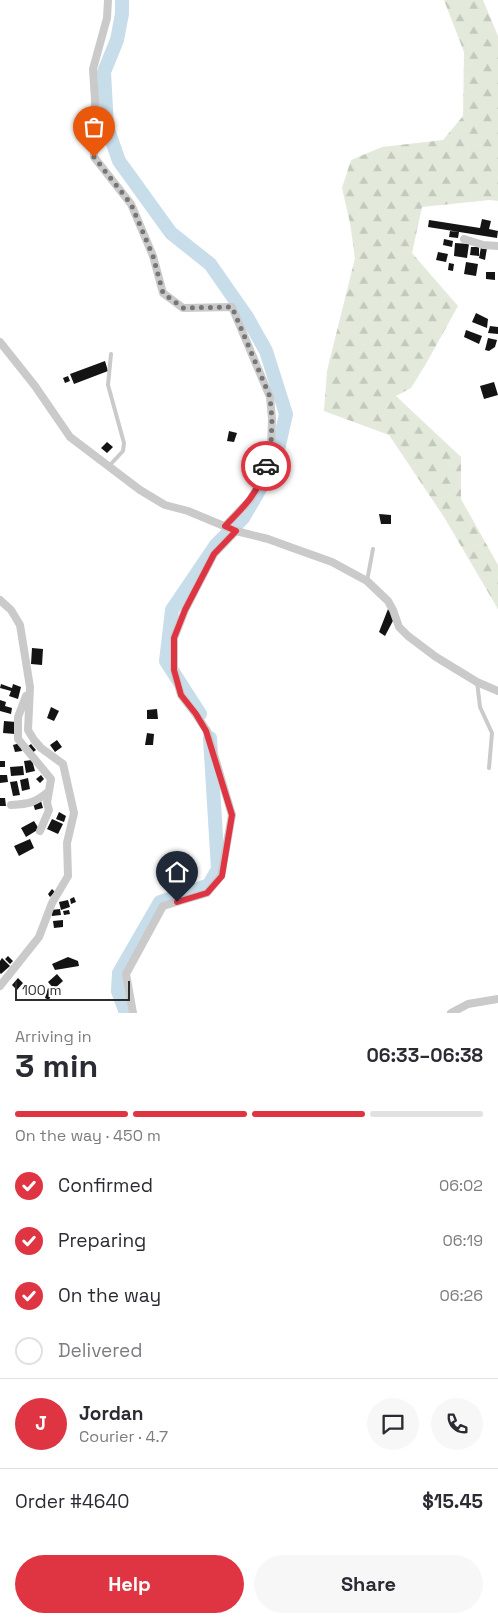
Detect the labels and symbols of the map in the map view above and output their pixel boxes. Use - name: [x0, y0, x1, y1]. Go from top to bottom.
- pin: [73, 106, 115, 157]
- courier: [241, 441, 291, 491]
- pin: [156, 851, 198, 902]
- scale bar: [15, 978, 130, 1001]

